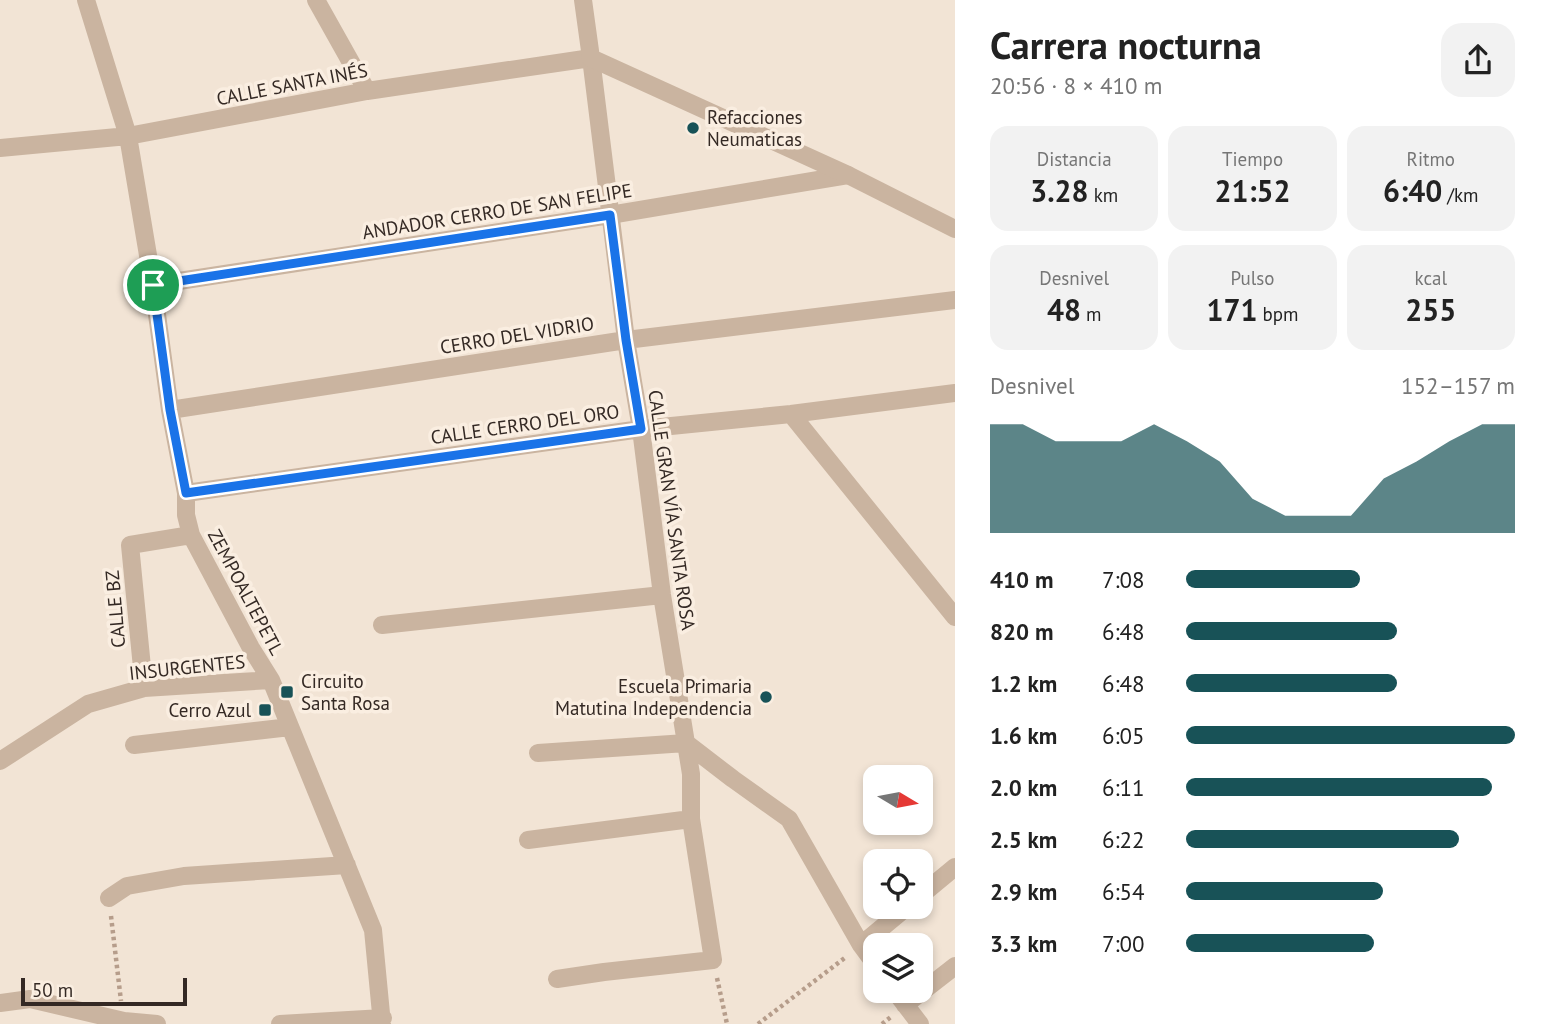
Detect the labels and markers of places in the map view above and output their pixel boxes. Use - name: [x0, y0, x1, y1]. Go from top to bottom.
- place label: Refacciones Neumaticas: [707, 105, 803, 151]
- marker: Refacciones Neumaticas: [685, 120, 701, 136]
- pin: [123, 255, 183, 315]
- place label: Circuito Santa Rosa: [301, 669, 390, 715]
- place label: Escuela Primaria Matutina Independencia: [555, 674, 752, 720]
- marker: Circuito Santa Rosa: [279, 684, 295, 700]
- marker: Escuela Primaria Matutina Independencia: [758, 689, 774, 705]
- place label: Cerro Azul: [169, 698, 251, 722]
- marker: Cerro Azul: [257, 702, 273, 718]

